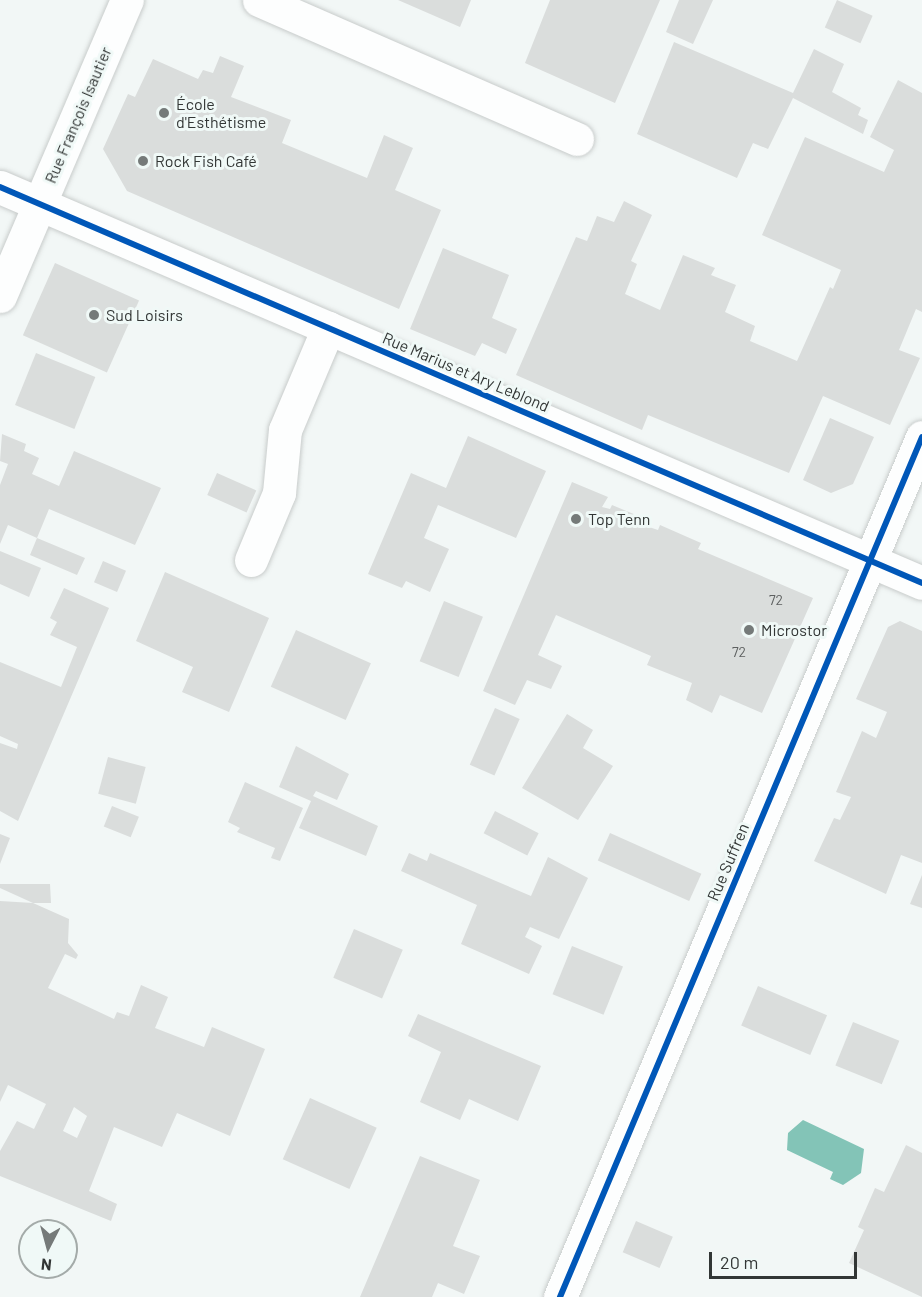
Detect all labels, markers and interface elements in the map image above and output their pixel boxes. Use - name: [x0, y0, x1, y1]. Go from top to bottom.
- street label: Rue François Isautier: [41, 44, 115, 186]
- place label: École d'Esthétisme: [176, 94, 266, 132]
- marker: École d'Esthétisme: [157, 106, 171, 120]
- place label: Rock Fish Café: [155, 151, 257, 171]
- marker: Rock Fish Café: [136, 154, 150, 168]
- place label: Sud Loisirs: [106, 305, 183, 325]
- marker: Sud Loisirs: [87, 308, 101, 322]
- street label: Rue Marius et Ary Leblond: [380, 328, 552, 416]
- place label: Top Tenn: [588, 509, 650, 529]
- marker: Top Tenn: [569, 512, 583, 526]
- house number: 72: [769, 592, 783, 608]
- place label: Microstor: [761, 620, 827, 640]
- marker: Microstor: [742, 623, 756, 637]
- house number: 72: [732, 644, 746, 660]
- street label: Rue Suffren: [703, 820, 753, 904]
- north arrow: [18, 1219, 78, 1279]
- scale bar: [712, 1240, 860, 1278]
- text: 20 m: [720, 1251, 758, 1273]
- text: N: [40, 1255, 53, 1275]

